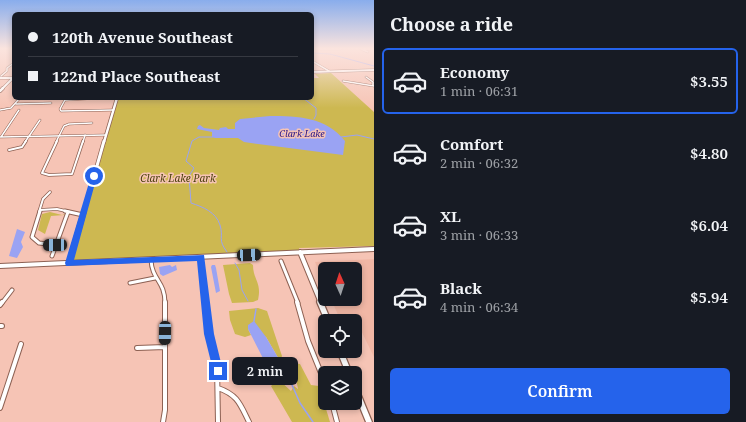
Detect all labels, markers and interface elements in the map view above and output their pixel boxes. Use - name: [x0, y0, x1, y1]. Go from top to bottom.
- text: Choose a ride: [390, 12, 513, 36]
- text: 120th Avenue Southeast: [52, 27, 233, 47]
- text: Economy: [440, 62, 509, 82]
- icon: car: [392, 63, 428, 99]
- text: 122nd Place Southeast: [52, 66, 220, 86]
- text: $3.55: [690, 71, 728, 91]
- text: 1 min · 06:31: [440, 82, 518, 100]
- water label: Clark Lake: [279, 127, 325, 140]
- text: Comfort: [440, 134, 503, 154]
- icon: car: [392, 135, 428, 171]
- text: $4.80: [690, 143, 728, 163]
- text: 2 min · 06:32: [440, 154, 518, 172]
- route start: [85, 167, 103, 185]
- park label: Clark Lake Park: [140, 171, 216, 185]
- text: XL: [440, 206, 461, 226]
- icon: car: [392, 207, 428, 243]
- text: $6.04: [690, 215, 728, 235]
- text: 3 min · 06:33: [440, 226, 518, 244]
- car: [43, 239, 67, 251]
- car: [237, 248, 261, 262]
- north arrow: [318, 262, 362, 306]
- map controls: [318, 262, 362, 410]
- text: Black: [440, 278, 482, 298]
- icon: car: [392, 279, 428, 315]
- text: $5.94: [690, 287, 728, 307]
- text: 4 min · 06:34: [440, 298, 518, 316]
- button: locate: [318, 314, 362, 358]
- car: [159, 321, 171, 345]
- callout: 2 min: [232, 357, 298, 385]
- route end: [209, 362, 227, 380]
- text: 2 min: [247, 362, 283, 380]
- button: layers: [318, 366, 362, 410]
- button: Confirm: [390, 368, 730, 414]

